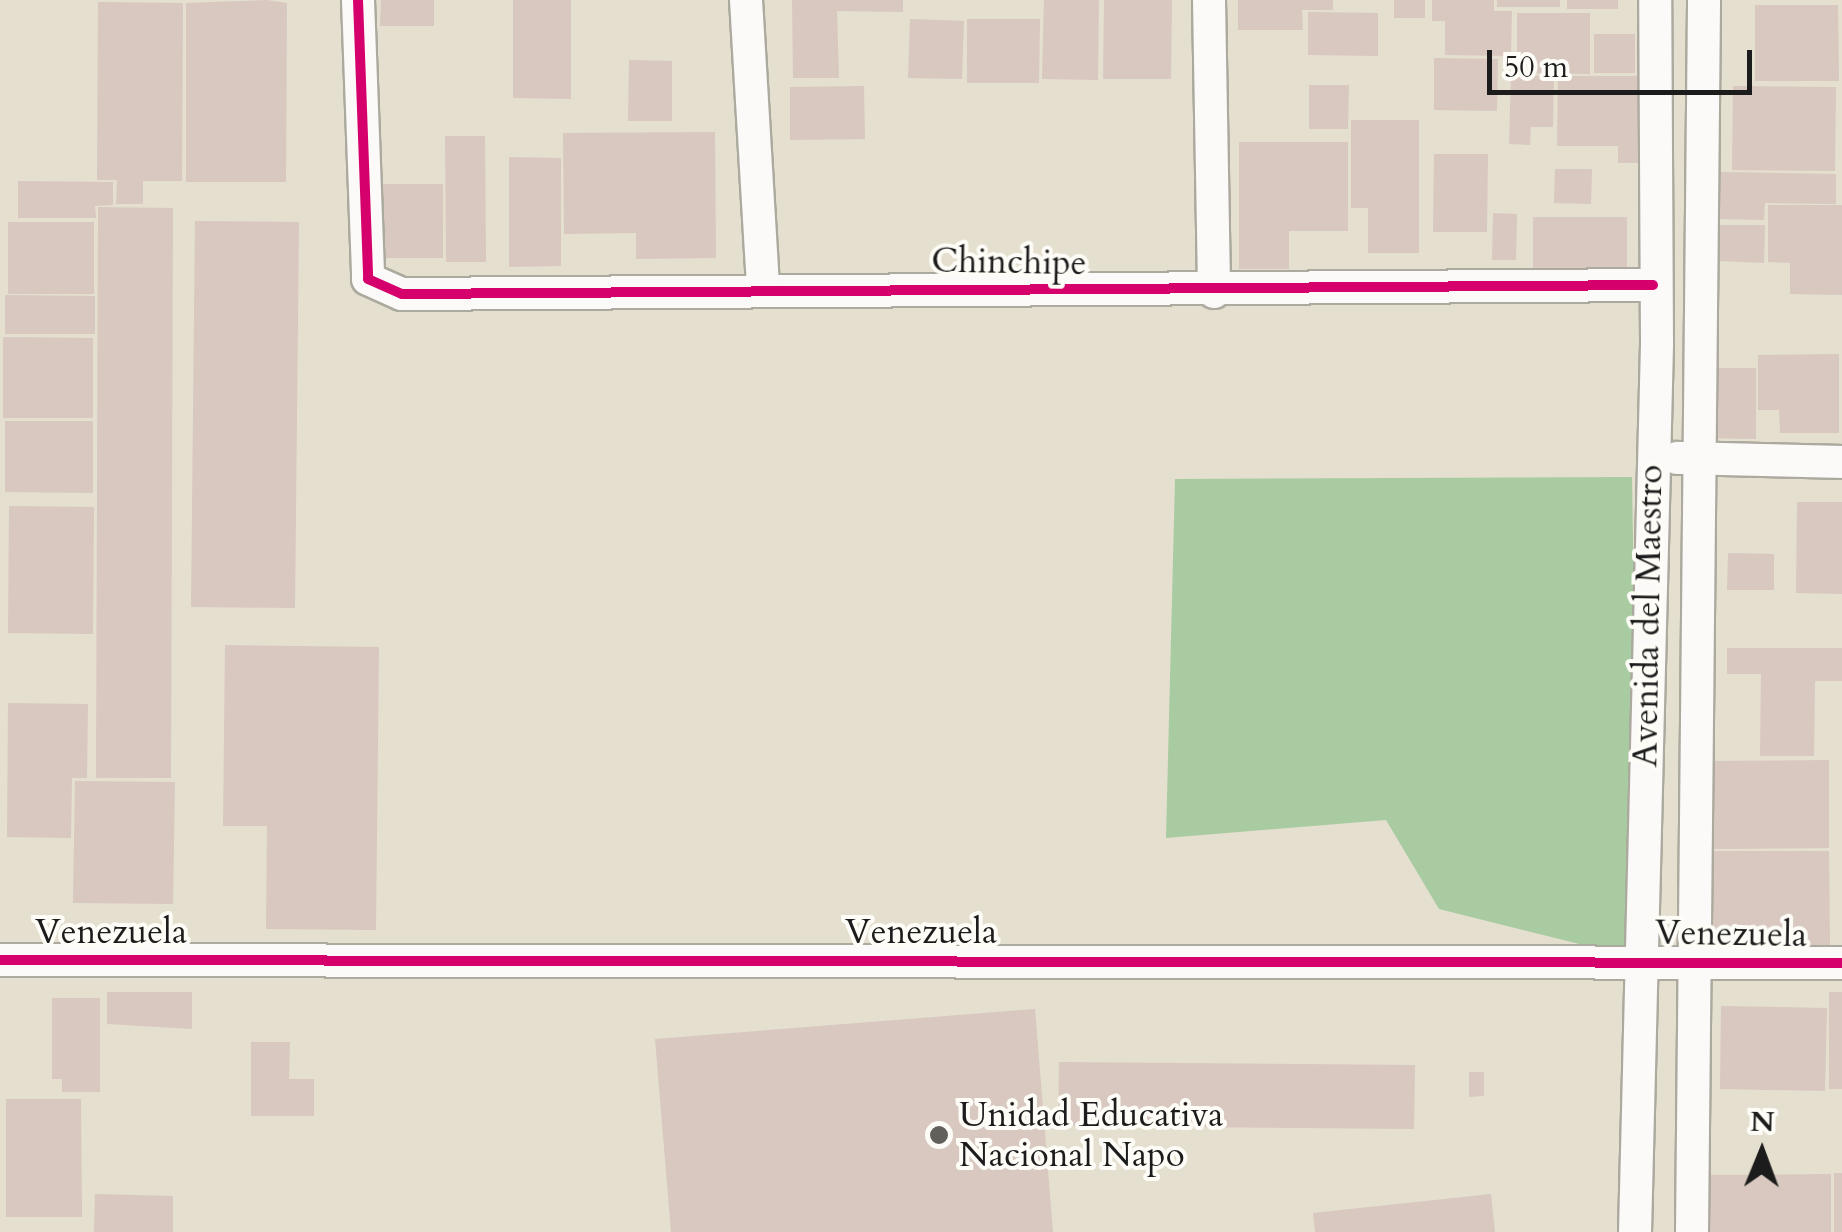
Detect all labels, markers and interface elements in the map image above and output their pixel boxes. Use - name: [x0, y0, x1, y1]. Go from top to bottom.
- scale bar: [1492, 30, 1757, 92]
- text: 50 m: [1504, 47, 1568, 88]
- street label: Chinchipe: [931, 240, 1087, 284]
- street label: Avenida del Maestro: [1624, 464, 1672, 768]
- street label: Venezuela: [35, 911, 187, 953]
- street label: Venezuela: [845, 911, 997, 953]
- street label: Venezuela: [1655, 912, 1807, 956]
- place label: Unidad Educativa Nacional Napo: [959, 1094, 1223, 1176]
- north arrow: [1712, 1102, 1812, 1202]
- text: N: [1750, 1103, 1775, 1141]
- marker: Unidad Educativa Nacional Napo: [928, 1124, 950, 1146]

